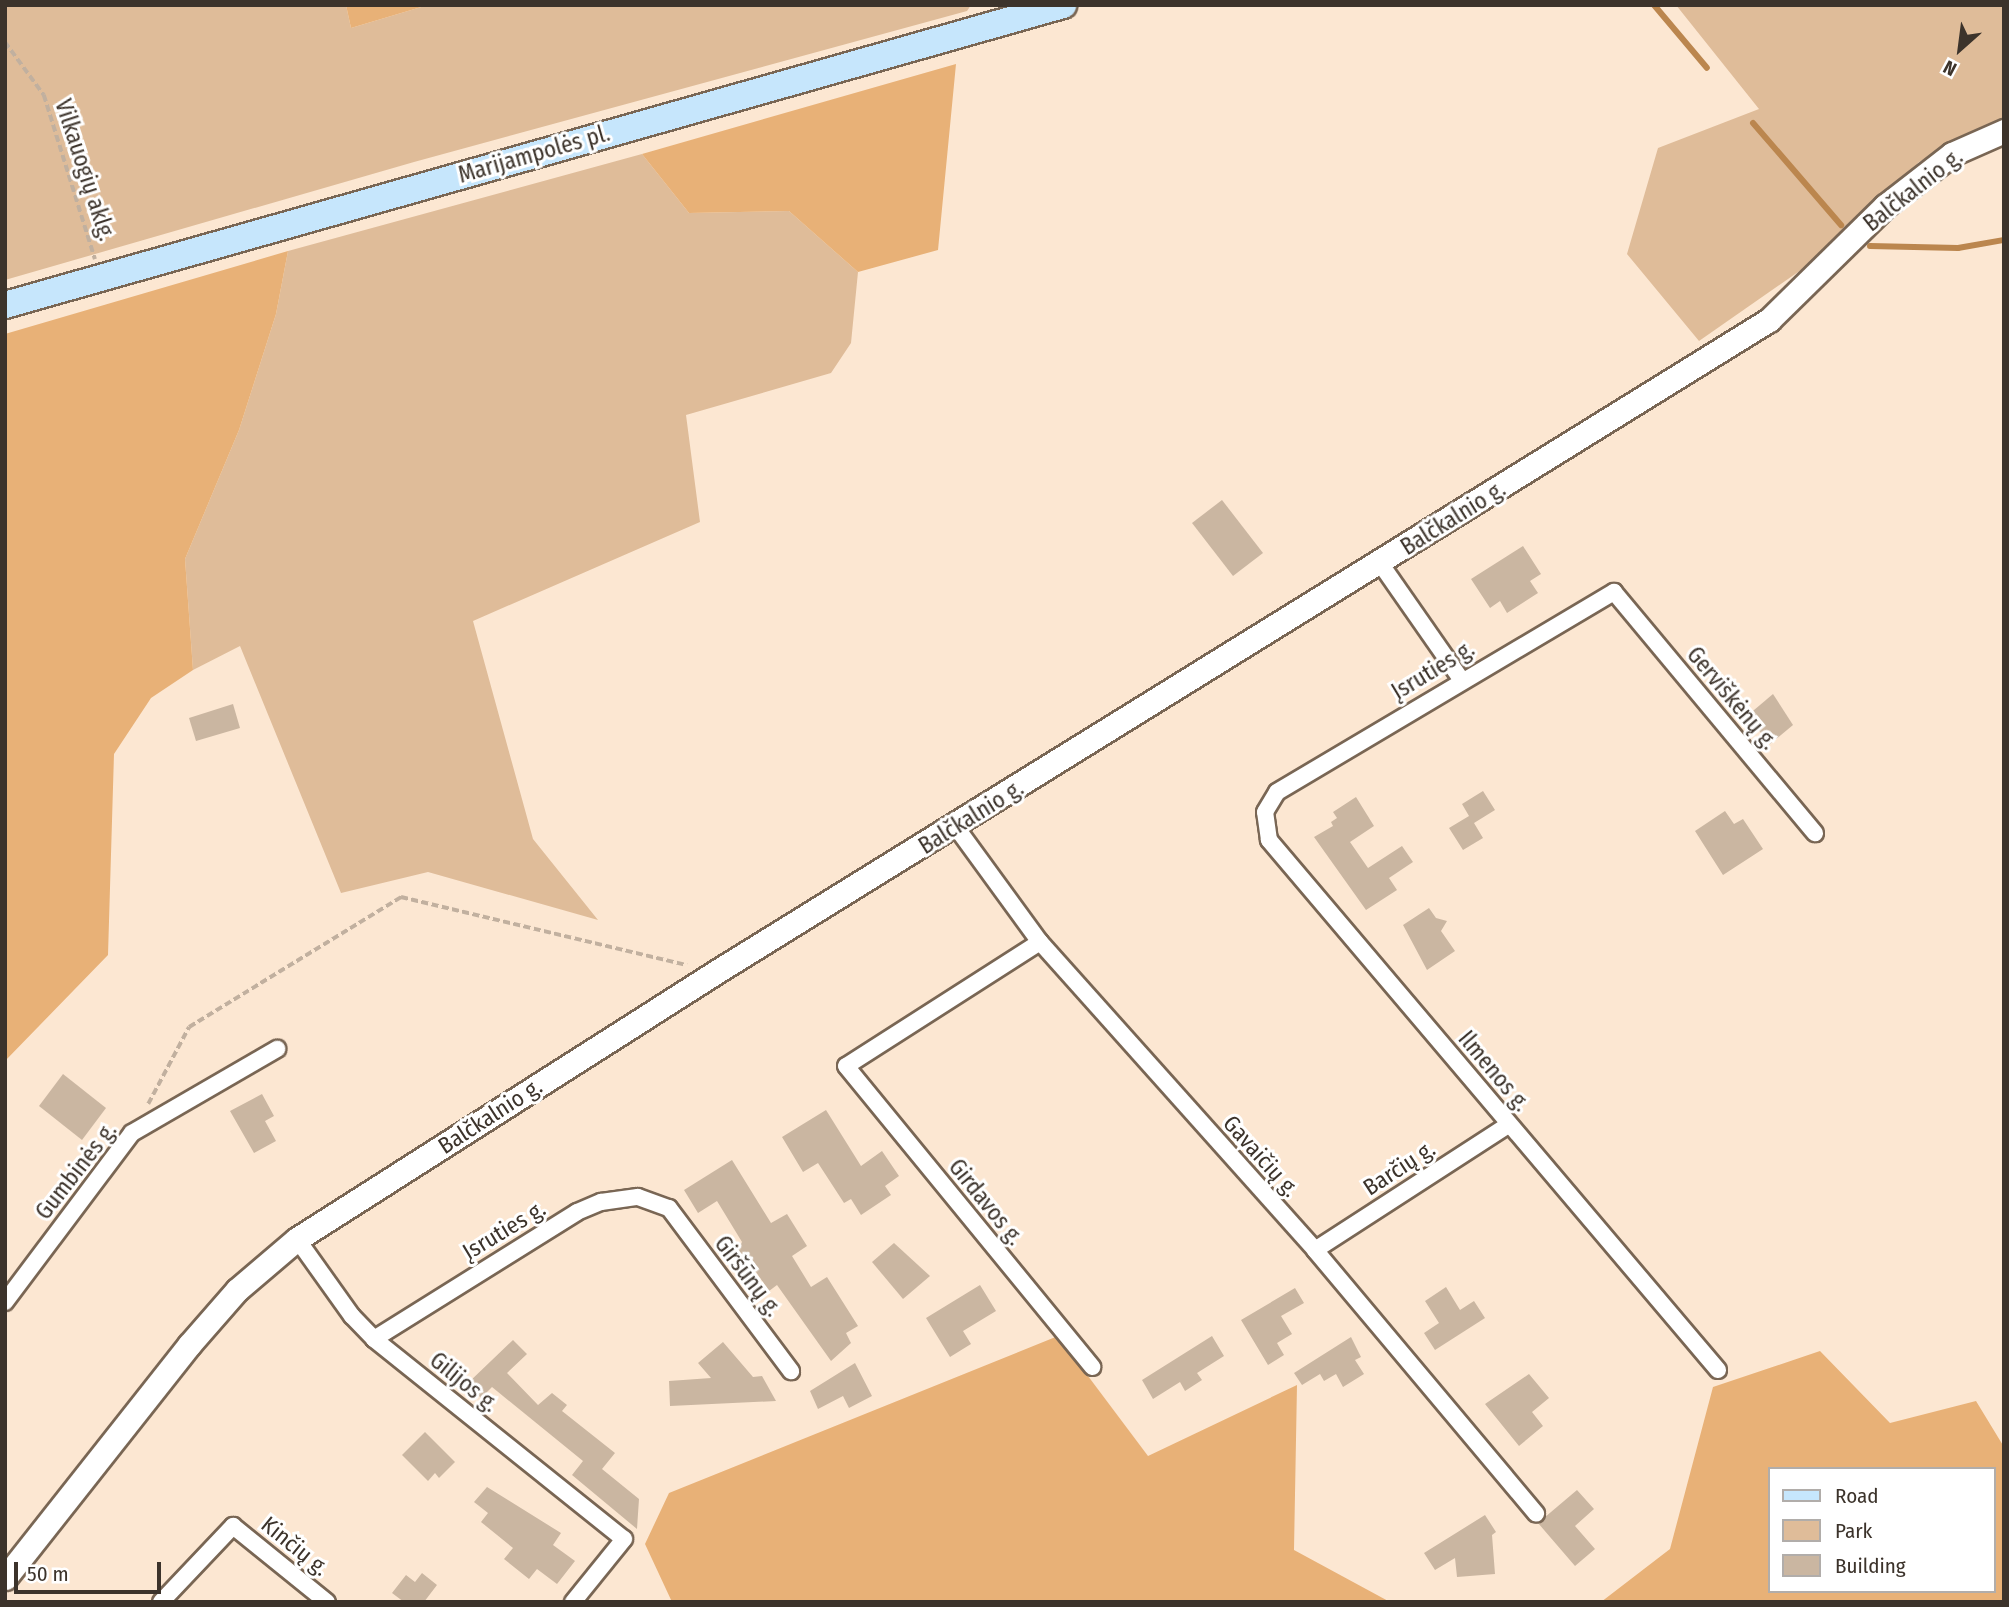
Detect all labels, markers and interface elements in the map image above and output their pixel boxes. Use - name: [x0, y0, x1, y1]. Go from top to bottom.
- north arrow: [1925, 14, 1995, 84]
- text: N: [1939, 55, 1960, 81]
- street label: Vilkauogių aklg.: [49, 96, 121, 244]
- street label: Marijampolės pl.: [455, 119, 613, 189]
- street label: Balčkalnio g.: [1858, 143, 1968, 237]
- street label: Balčkalnio g.: [1396, 475, 1510, 561]
- street label: Įsruties g.: [1387, 635, 1479, 705]
- street label: Gerviškėnų g.: [1681, 641, 1783, 755]
- street label: Balčkalnio g.: [914, 774, 1028, 860]
- street label: Ilmenos g.: [1452, 1025, 1536, 1117]
- street label: Balčkalnio g.: [433, 1072, 547, 1160]
- street label: Gavaičių g.: [1217, 1110, 1305, 1202]
- street label: Gumbinės g.: [30, 1117, 122, 1225]
- street label: Barčių g.: [1358, 1135, 1440, 1201]
- street label: Girdavos g.: [943, 1153, 1029, 1251]
- street label: Įsruties g.: [458, 1195, 550, 1265]
- street label: Giršūnų g.: [709, 1230, 787, 1322]
- street label: Gilijos g.: [424, 1346, 504, 1418]
- legend: [1768, 1467, 1995, 1593]
- text: Road: [1835, 1483, 1879, 1509]
- street label: Kinčių g.: [256, 1510, 334, 1582]
- text: Park: [1835, 1518, 1872, 1544]
- scale bar: [18, 1548, 164, 1592]
- text: Building: [1835, 1553, 1906, 1579]
- text: 50 m: [27, 1561, 69, 1587]

